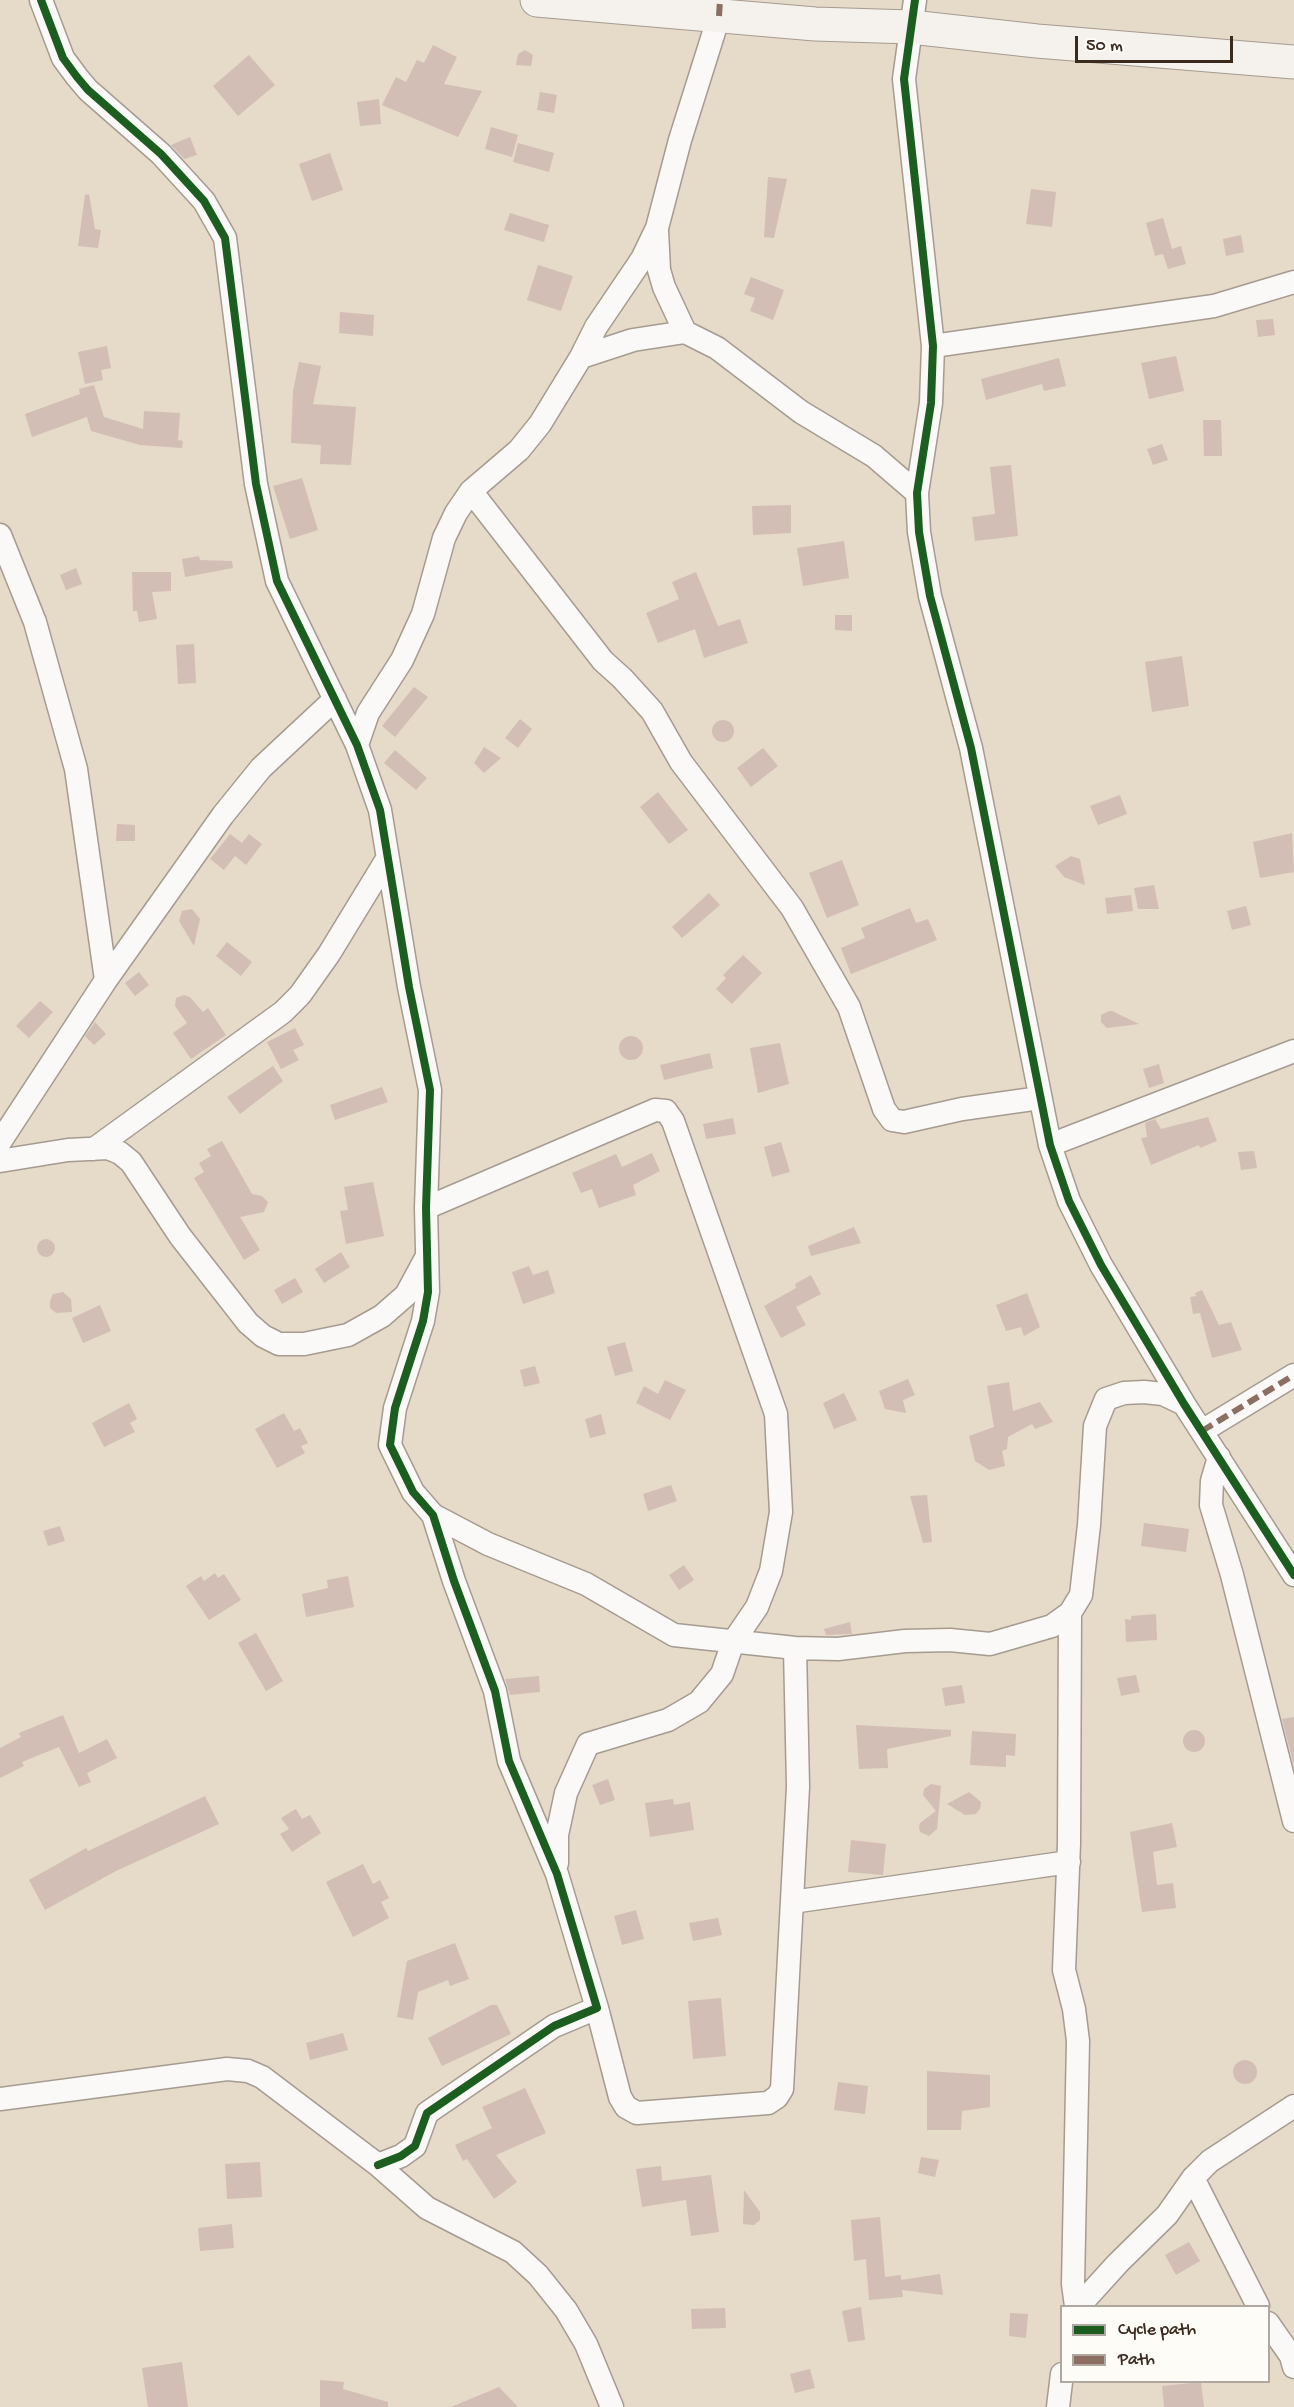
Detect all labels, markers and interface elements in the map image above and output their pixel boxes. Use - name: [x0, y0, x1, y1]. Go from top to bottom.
- scale bar: [1078, 24, 1236, 62]
- text: 50 m: [1086, 36, 1123, 57]
- legend: [1060, 2305, 1270, 2383]
- text: Cycle path: [1118, 2320, 1196, 2341]
- text: Path: [1118, 2350, 1155, 2371]

